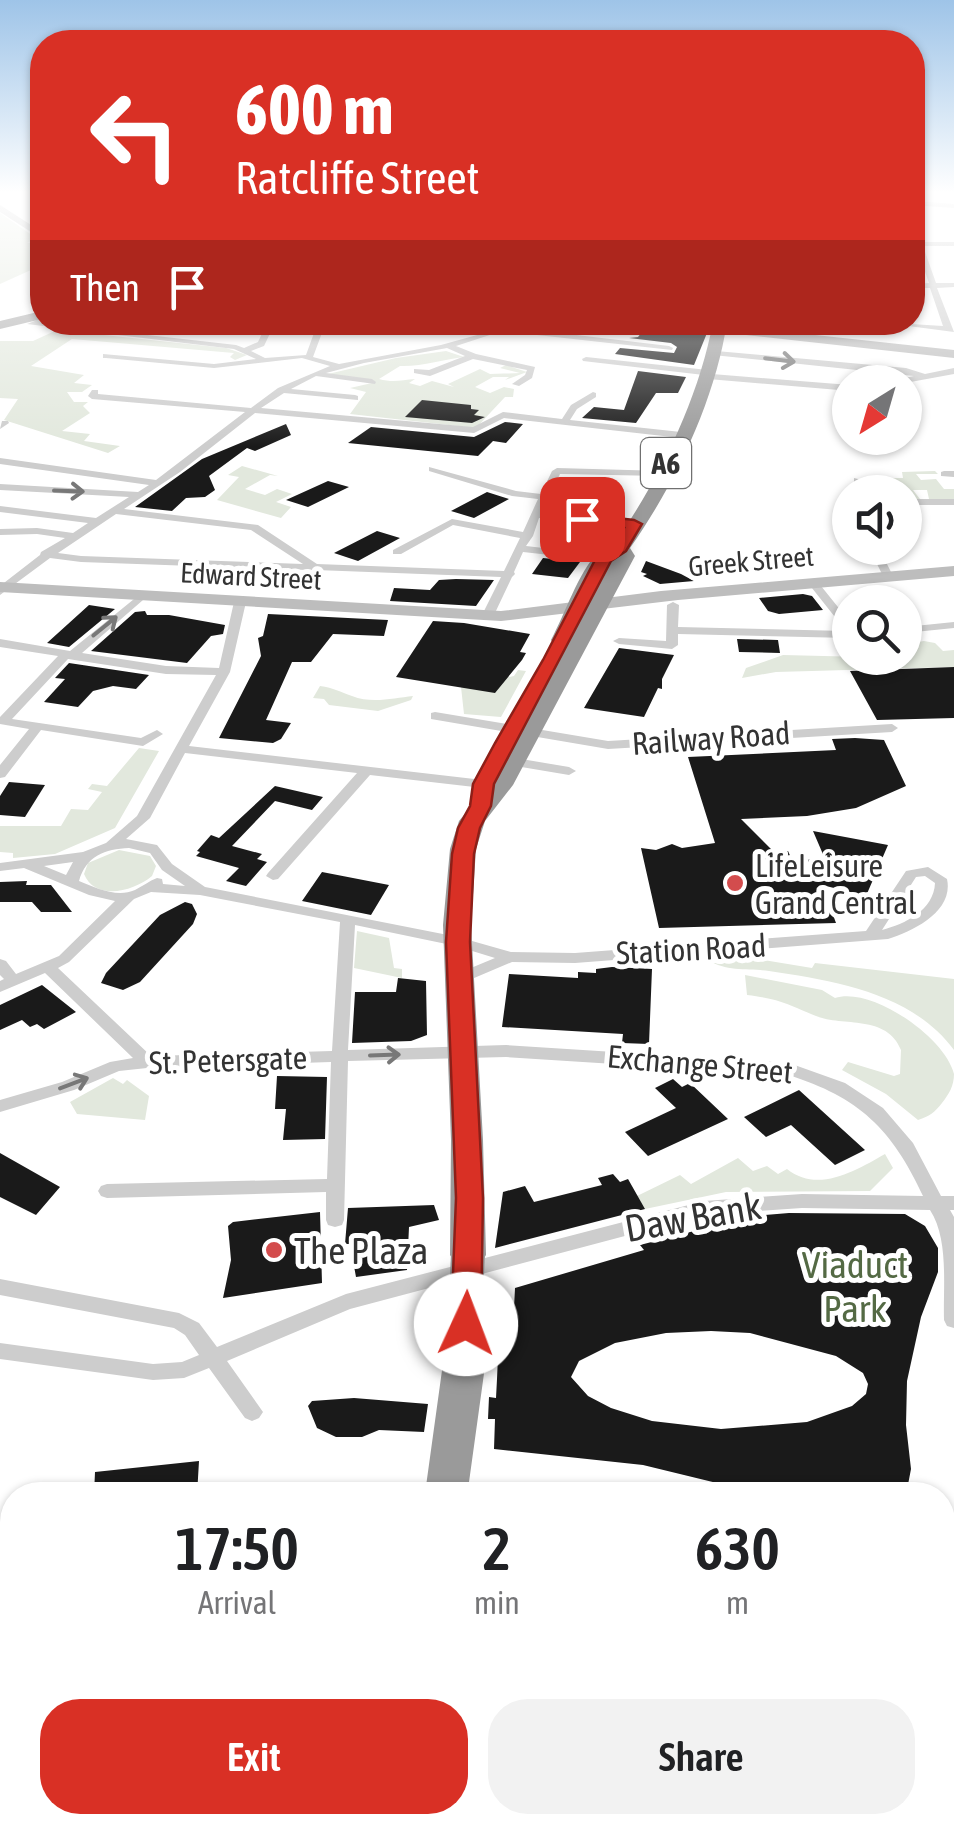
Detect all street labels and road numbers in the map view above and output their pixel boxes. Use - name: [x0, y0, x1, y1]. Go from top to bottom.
- road number: A6: [641, 438, 691, 488]
- street label: Greek Street: [687, 540, 815, 582]
- street label: Edward Street: [180, 556, 322, 596]
- street label: Railway Road: [631, 714, 791, 762]
- street label: Station Road: [615, 927, 767, 971]
- street label: Exchange Street: [606, 1037, 794, 1091]
- street label: St. Petersgate: [148, 1039, 308, 1081]
- street label: Daw Bank: [621, 1184, 765, 1250]

